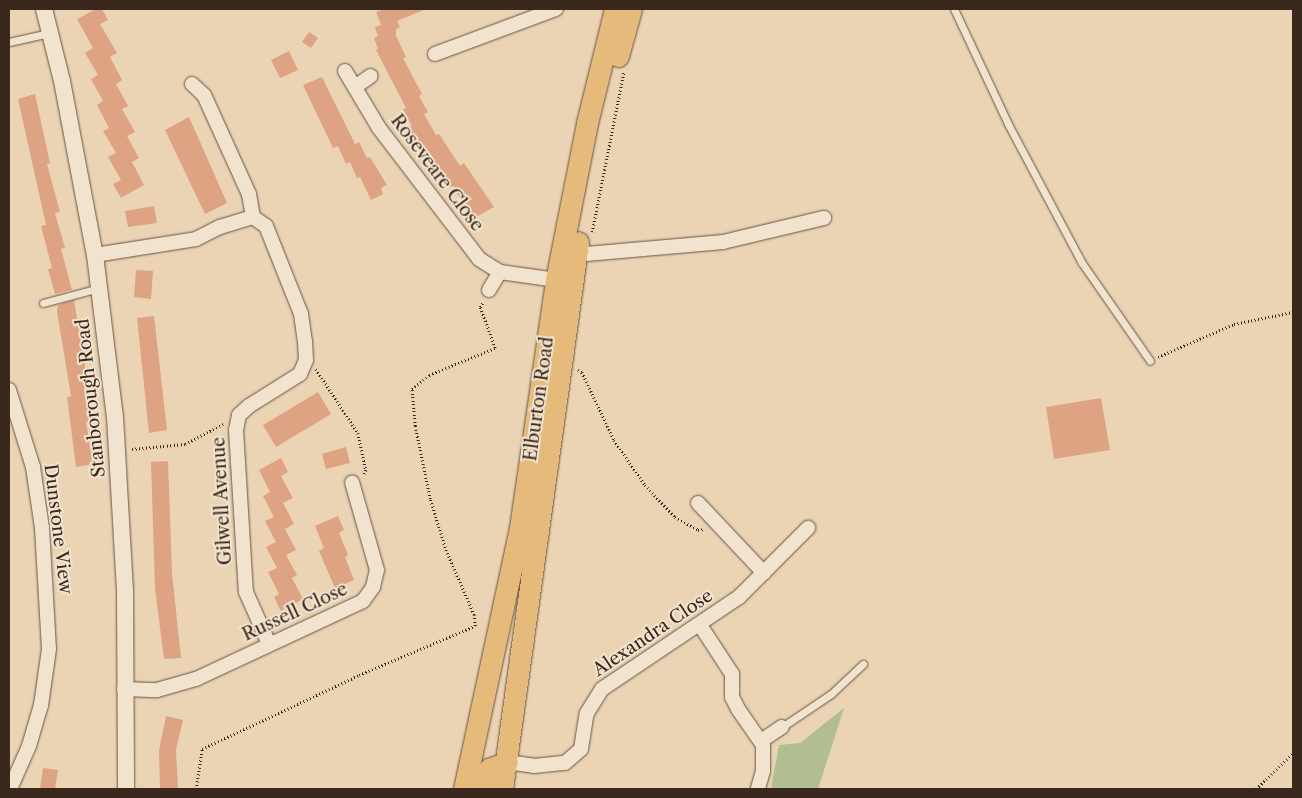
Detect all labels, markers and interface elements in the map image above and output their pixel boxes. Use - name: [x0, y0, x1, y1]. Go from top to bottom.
- street label: Roseveare Close: [386, 110, 488, 236]
- street label: Stanborough Road: [72, 318, 110, 478]
- street label: Elburton Road: [520, 335, 558, 463]
- street label: Gilwell Avenue: [208, 436, 236, 566]
- street label: Dunstone View: [39, 462, 77, 596]
- street label: Russell Close: [239, 578, 351, 646]
- street label: Alexandra Close: [589, 585, 717, 681]

